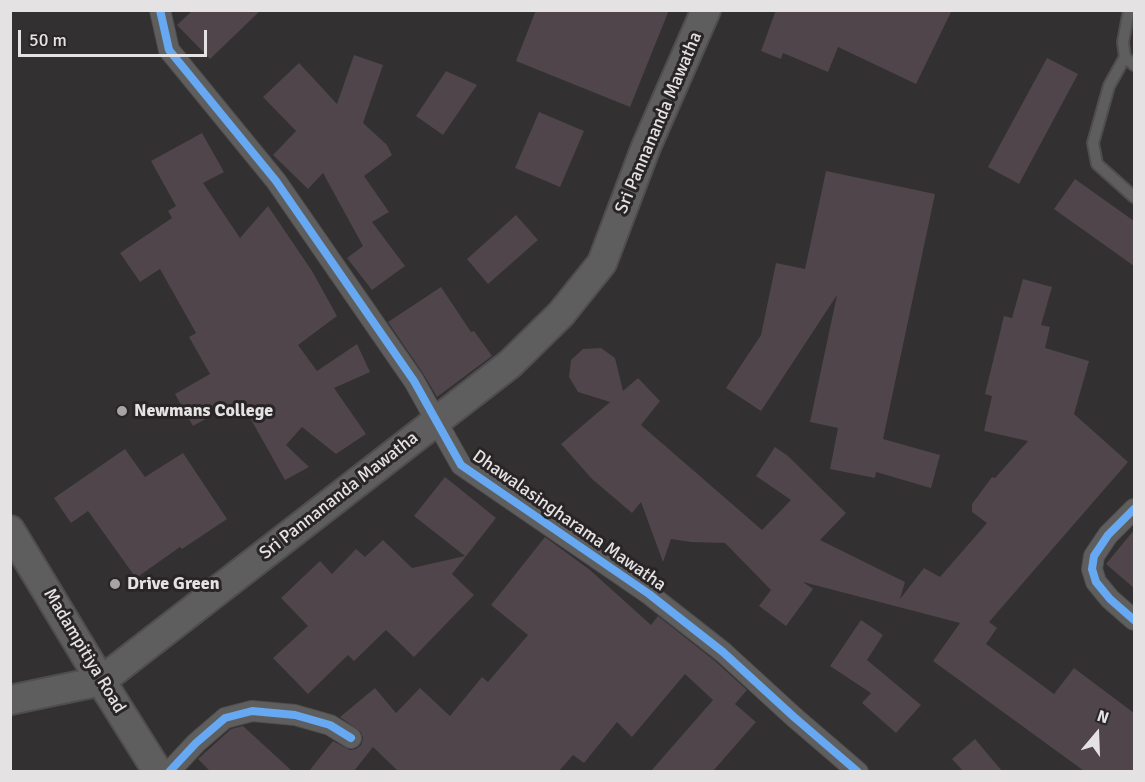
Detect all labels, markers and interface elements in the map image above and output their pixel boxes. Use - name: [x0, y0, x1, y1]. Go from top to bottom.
- scale bar: [21, 18, 210, 56]
- text: 50 m: [29, 29, 67, 51]
- street label: Sri Pannananda Mawatha: [611, 29, 707, 217]
- place label: Newmans College: [134, 400, 273, 422]
- marker: Newmans College: [115, 404, 129, 418]
- street label: Sri Pannananda Mawatha: [255, 427, 423, 565]
- street label: Dhawalasingharama Mawatha: [468, 446, 670, 596]
- place label: Drive Green: [127, 573, 220, 595]
- marker: Drive Green: [108, 577, 122, 591]
- street label: Madampitiya Road: [38, 585, 130, 717]
- north arrow: [1067, 704, 1127, 764]
- text: N: [1094, 706, 1111, 728]

